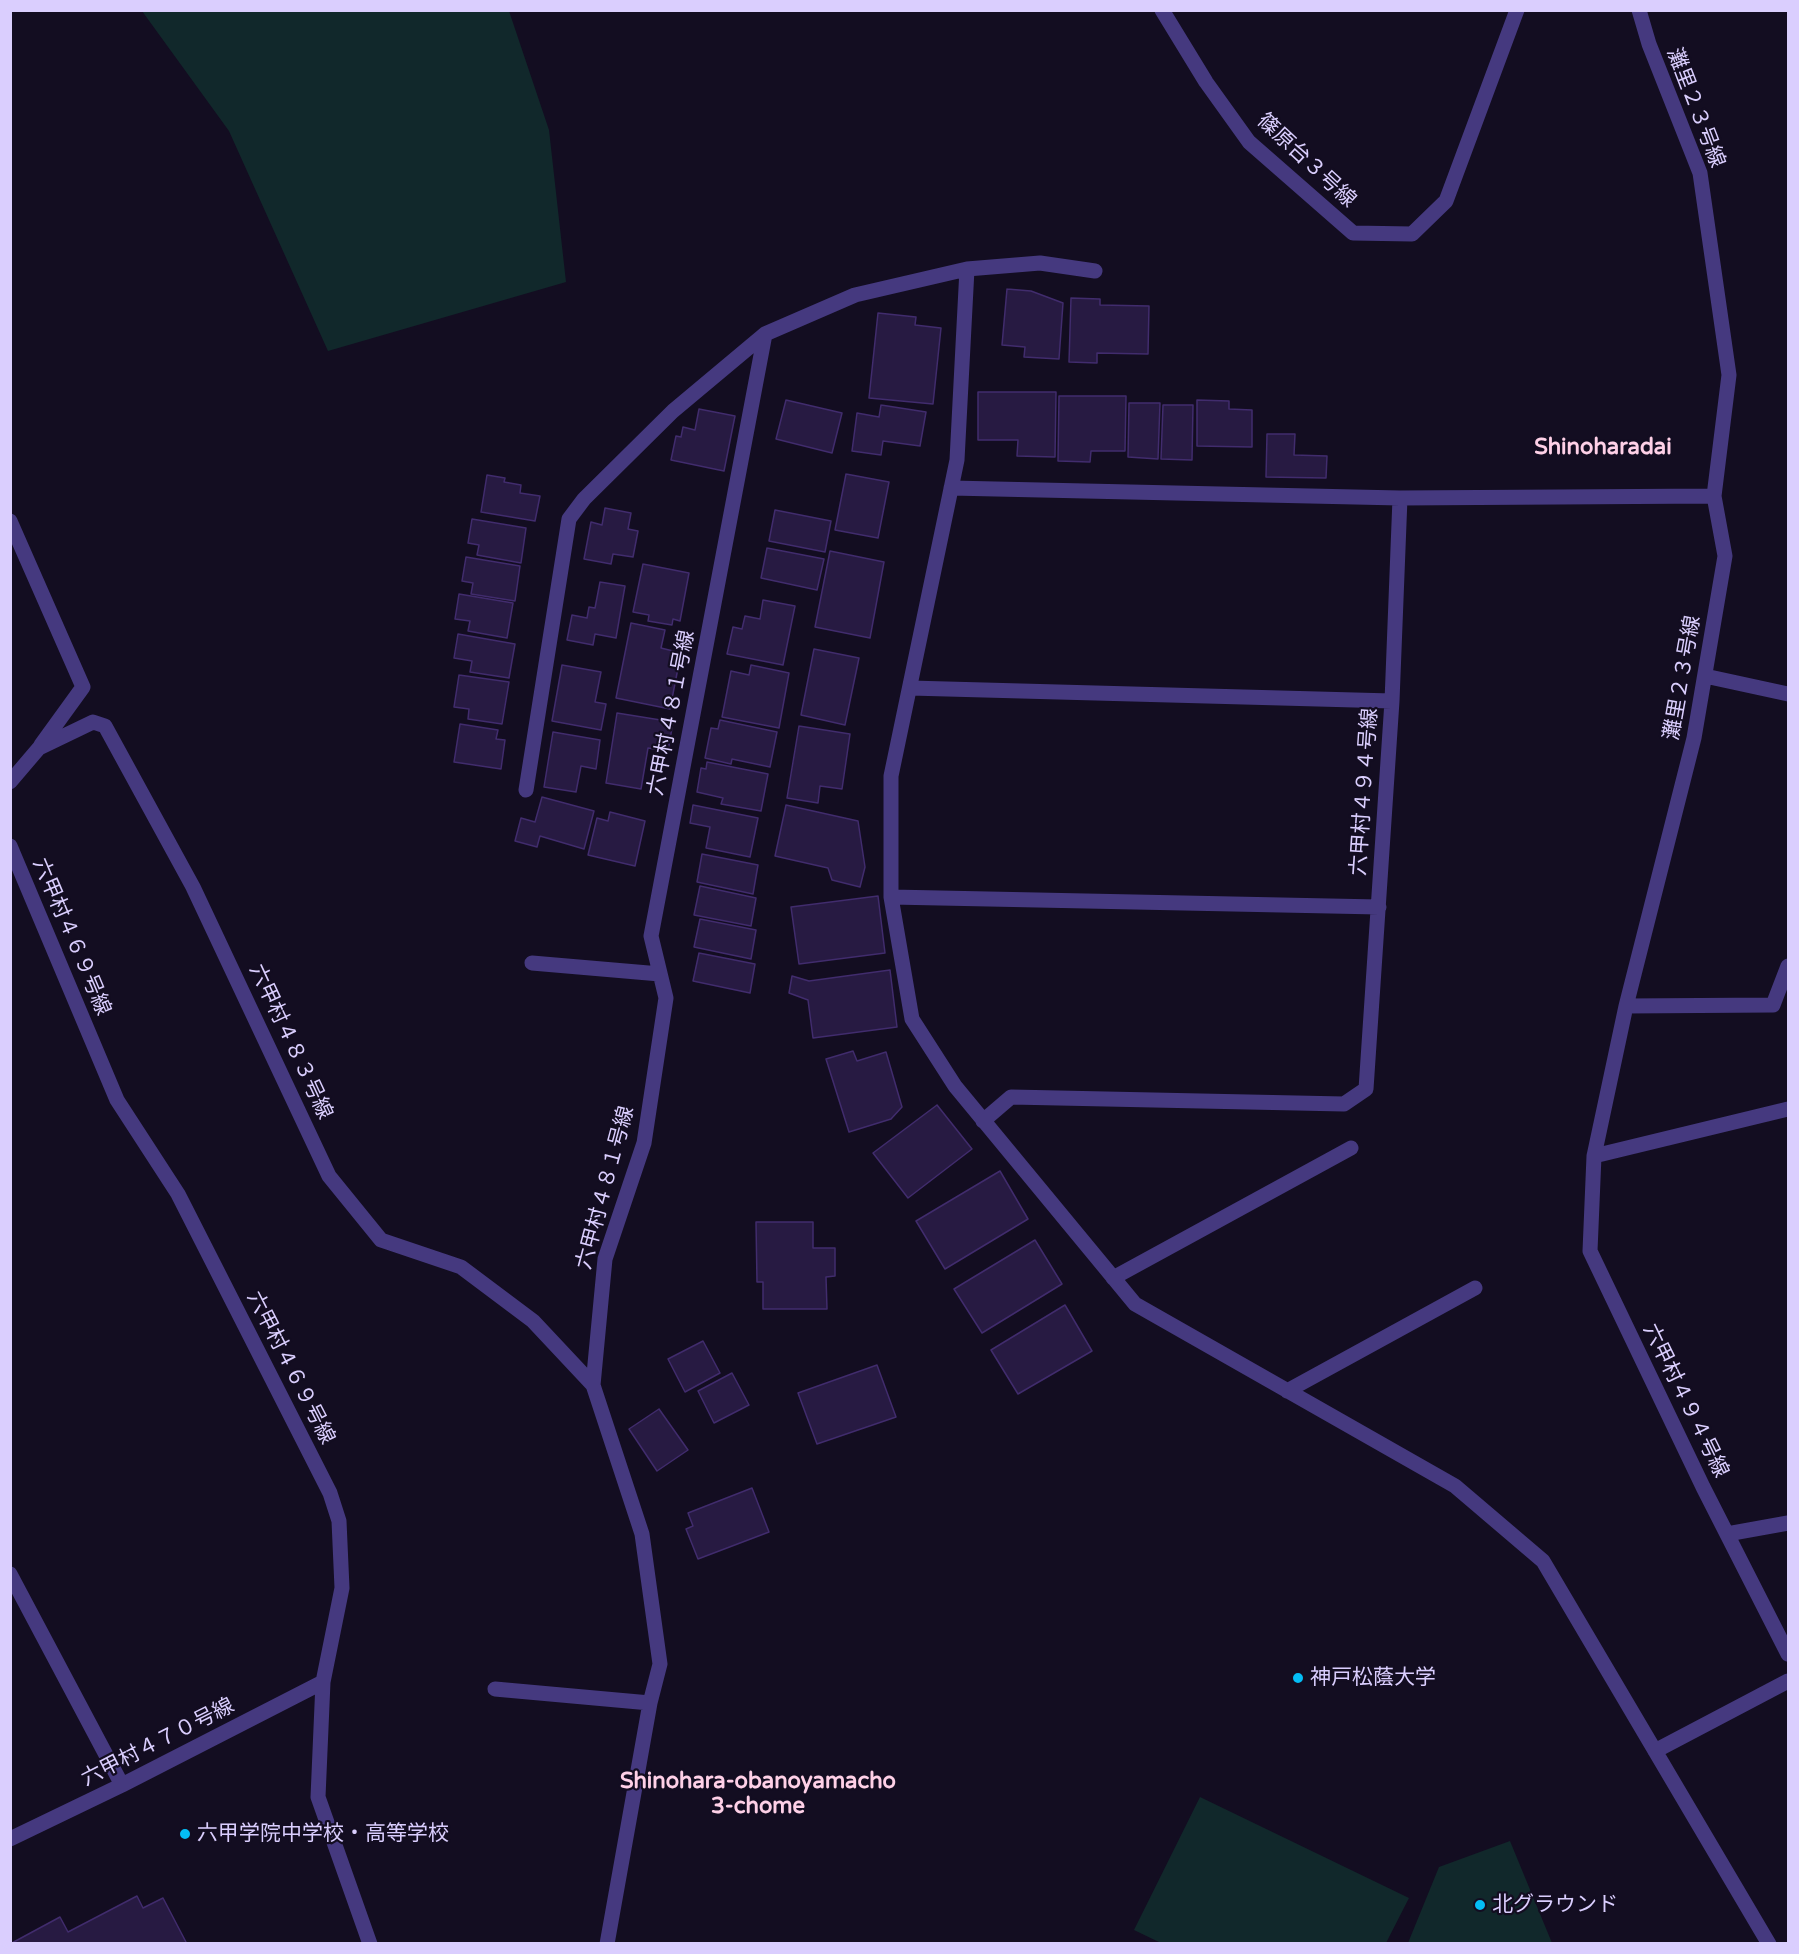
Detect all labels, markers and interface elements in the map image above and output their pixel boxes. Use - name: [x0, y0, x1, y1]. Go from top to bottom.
- street label: 灘里２３号線: [1661, 45, 1729, 171]
- street label: 篠原台３号線: [1251, 109, 1361, 213]
- district label: Shinoharadai: [1534, 435, 1672, 461]
- street label: 灘里２３号線: [1660, 614, 1706, 742]
- street label: 六甲村４８１号線: [644, 628, 700, 798]
- street label: 六甲村４９４号線: [1347, 707, 1383, 877]
- street label: 六甲村４６９号線: [27, 855, 115, 1019]
- street label: 六甲村４８３号線: [243, 961, 337, 1123]
- street label: 六甲村４８１号線: [572, 1104, 640, 1272]
- street label: 六甲村４６９号線: [241, 1287, 339, 1449]
- street label: 六甲村４９４号線: [1637, 1320, 1733, 1482]
- place label: 神戸松蔭大学: [1310, 1665, 1436, 1691]
- marker: 神戸松蔭大学: [1291, 1671, 1305, 1685]
- street label: 六甲村４７０号線: [77, 1694, 239, 1792]
- district label: Shinohara-obanoyamacho 3-chome: [620, 1769, 896, 1820]
- place label: 六甲学院中学校・高等学校: [197, 1821, 449, 1847]
- marker: 六甲学院中学校・高等学校: [178, 1827, 192, 1841]
- place label: 北グラウンド: [1492, 1892, 1618, 1918]
- marker: 北グラウンド: [1473, 1898, 1487, 1912]

